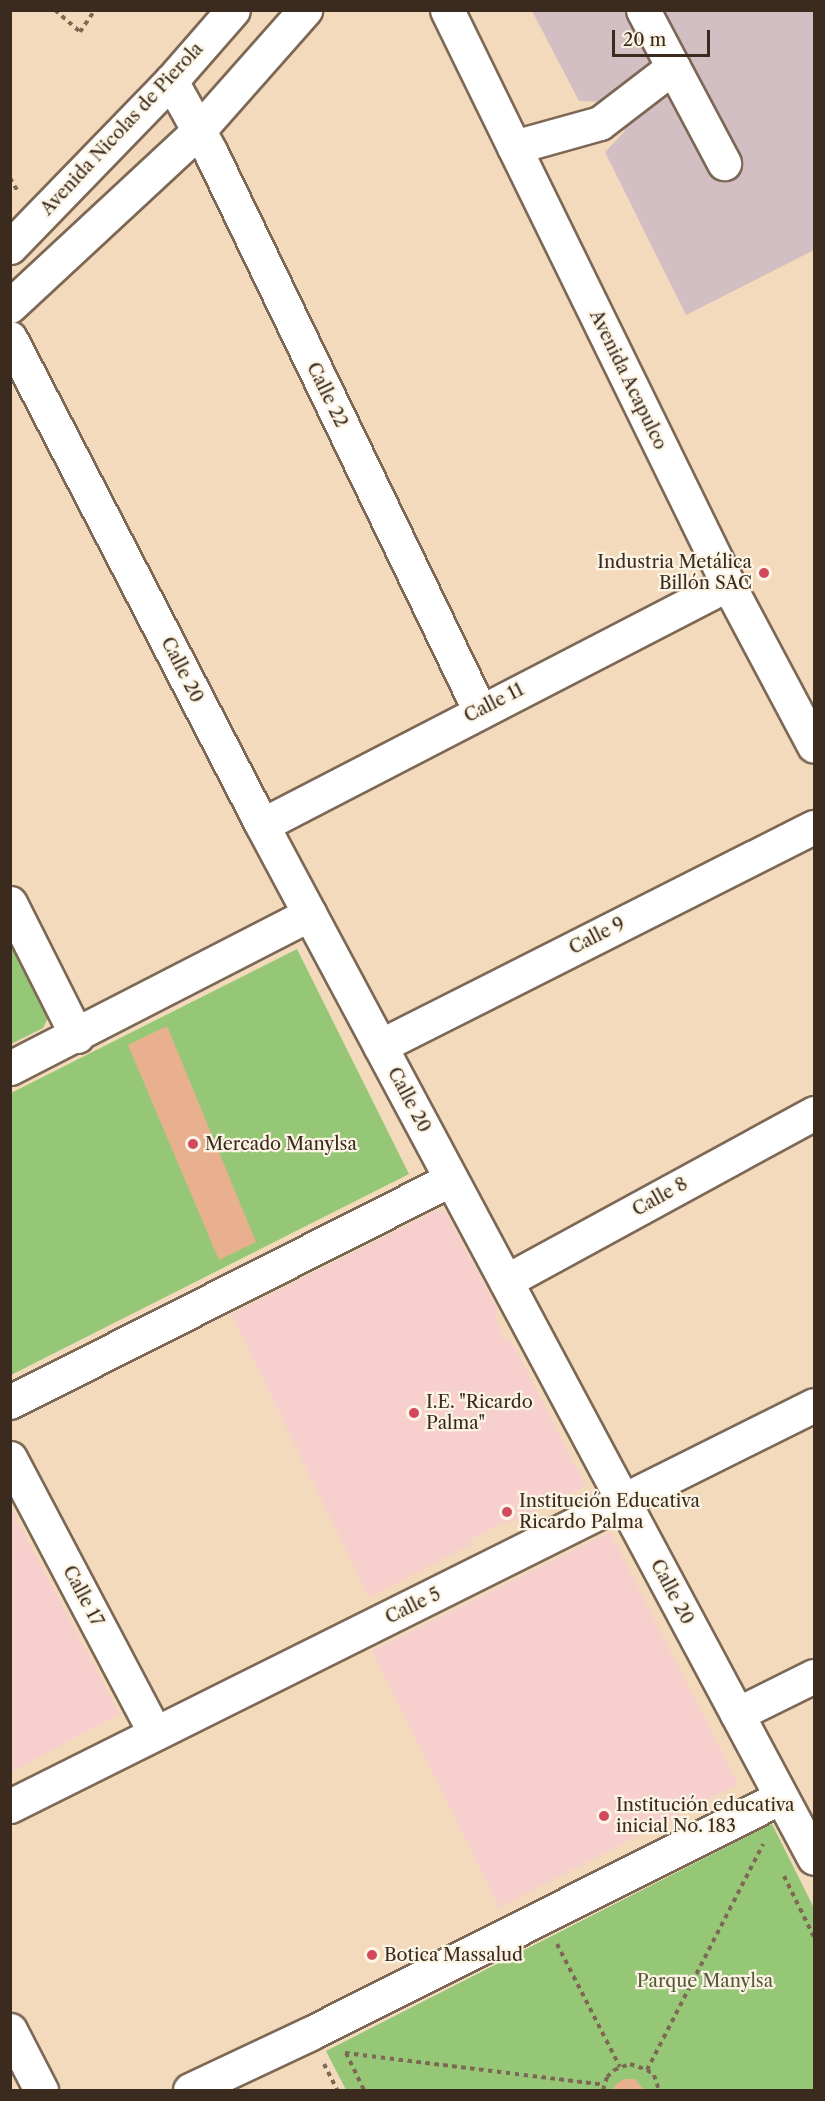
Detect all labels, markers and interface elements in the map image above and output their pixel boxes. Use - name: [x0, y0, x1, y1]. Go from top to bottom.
- scale bar: [615, 18, 712, 56]
- text: 20 m: [623, 29, 666, 51]
- street label: Avenida Nicolas de Pierola: [36, 38, 208, 220]
- street label: Avenida Acapulco: [585, 306, 671, 454]
- street label: Calle 22: [302, 359, 352, 431]
- place label: Industria Metálica Billón SAC: [597, 552, 752, 594]
- marker: Industria Metálica Billón SAC: [757, 566, 771, 580]
- street label: Calle 20: [156, 634, 208, 706]
- street label: Calle 11: [461, 679, 527, 727]
- street label: Calle 9: [566, 913, 628, 959]
- street label: Calle 20: [383, 1064, 435, 1136]
- place label: Mercado Manylsa: [205, 1133, 357, 1155]
- marker: Mercado Manylsa: [186, 1137, 200, 1151]
- street label: Calle 8: [629, 1173, 691, 1221]
- place label: I.E. "Ricardo Palma": [426, 1392, 533, 1434]
- marker: I.E. "Ricardo Palma": [407, 1406, 421, 1420]
- place label: Institución Educativa Ricardo Palma: [519, 1491, 700, 1534]
- marker: Institución Educativa Ricardo Palma: [500, 1505, 514, 1519]
- street label: Calle 20: [646, 1556, 698, 1628]
- street label: Calle 17: [58, 1562, 108, 1630]
- street label: Calle 5: [382, 1583, 444, 1629]
- place label: Institución educativa inicial No. 183: [616, 1795, 795, 1838]
- marker: Institución educativa inicial No. 183: [597, 1809, 611, 1823]
- place label: Botica Massalud: [384, 1944, 523, 1966]
- marker: Botica Massalud: [365, 1948, 379, 1962]
- park label: Parque Manylsa: [637, 1970, 773, 1992]

